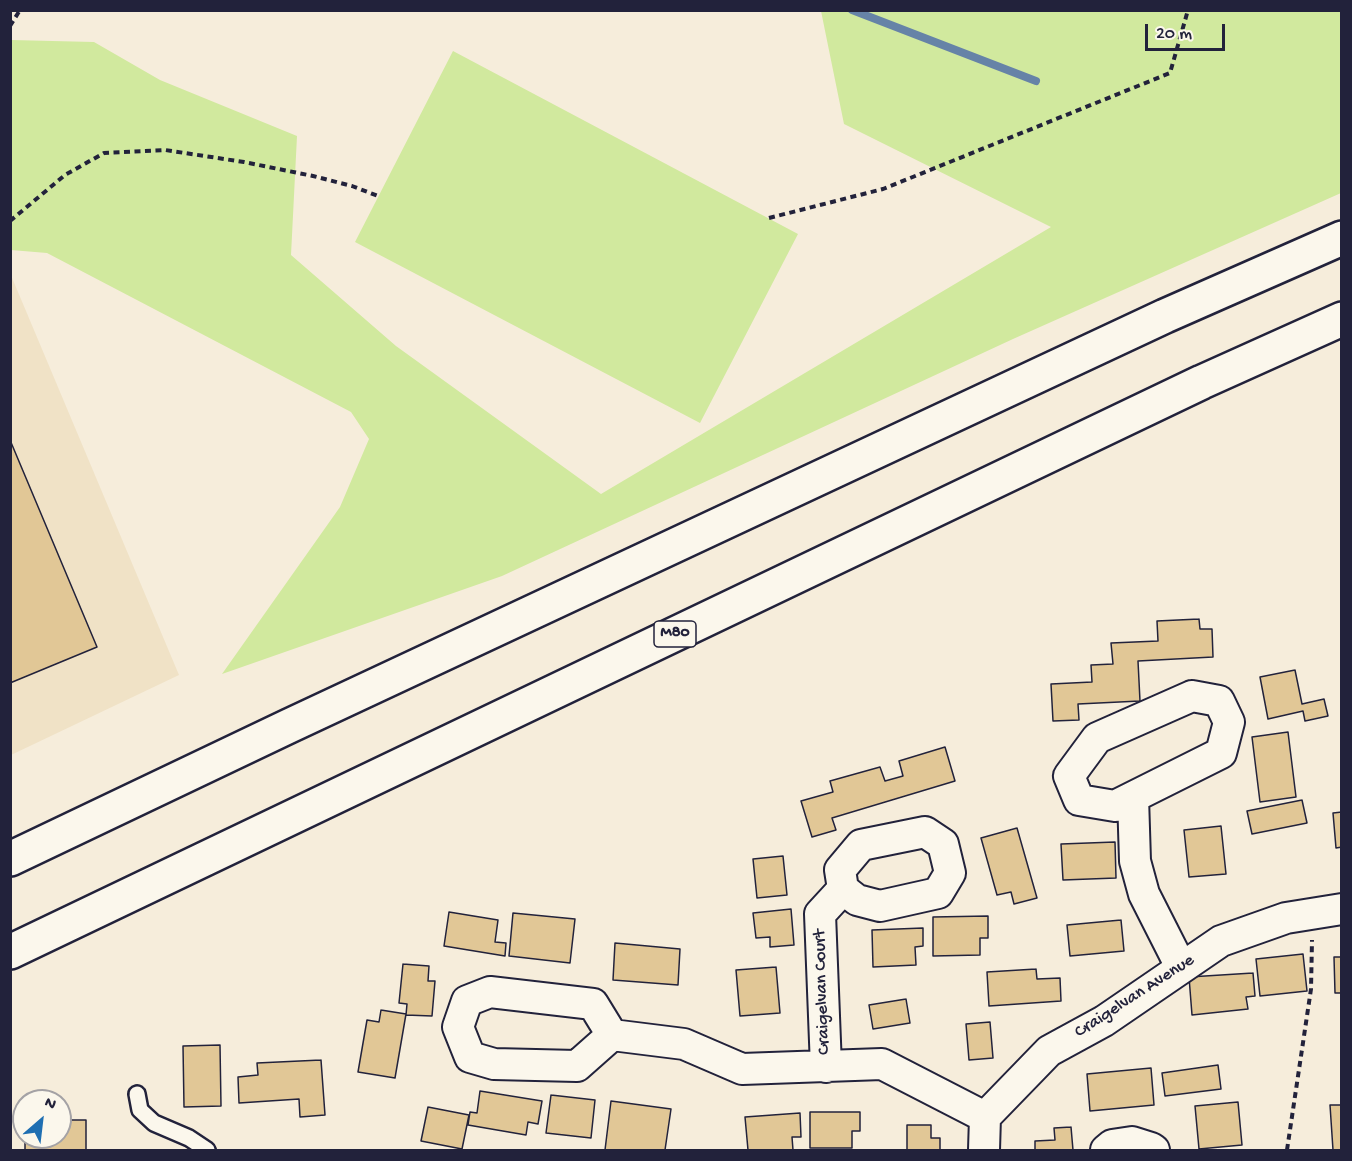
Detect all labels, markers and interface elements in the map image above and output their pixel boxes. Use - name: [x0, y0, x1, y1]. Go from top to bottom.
- scale bar: [1148, 12, 1228, 50]
- text: 20 m: [1156, 24, 1192, 45]
- road number: M80: [654, 621, 696, 647]
- street label: Craigelvan Court: [810, 929, 836, 1055]
- street label: Craigelvan Avenue: [1071, 950, 1199, 1044]
- north arrow: [12, 1089, 72, 1149]
- text: N: [41, 1094, 59, 1115]

